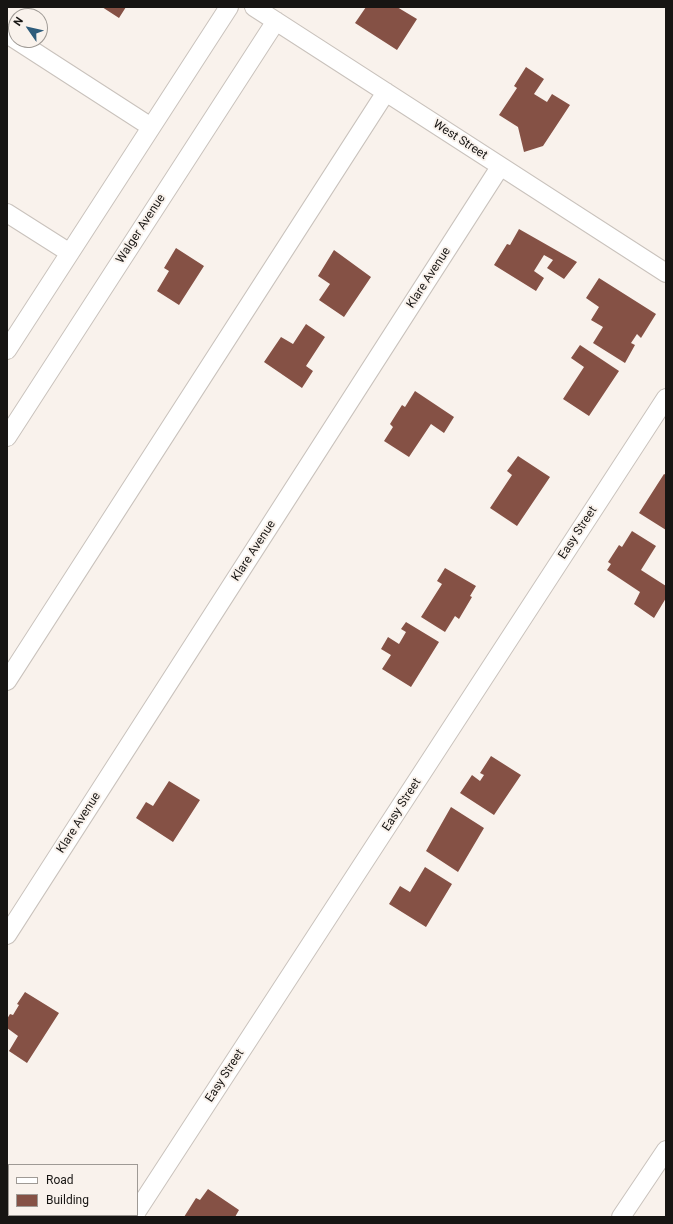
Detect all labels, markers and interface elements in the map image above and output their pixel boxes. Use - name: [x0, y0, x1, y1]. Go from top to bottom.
- north arrow: [8, 8, 48, 48]
- text: N: [11, 15, 26, 28]
- street label: West Street: [430, 117, 490, 163]
- street label: Walger Avenue: [113, 192, 169, 266]
- street label: Klare Avenue: [404, 245, 454, 311]
- street label: Easy Street: [556, 504, 600, 562]
- street label: Klare Avenue: [229, 518, 279, 584]
- street label: Easy Street: [380, 776, 424, 834]
- street label: Klare Avenue: [54, 790, 104, 856]
- street label: Easy Street: [203, 1047, 247, 1105]
- legend: [8, 1164, 138, 1216]
- text: Road: [46, 1173, 74, 1187]
- text: Building: [46, 1193, 89, 1207]

